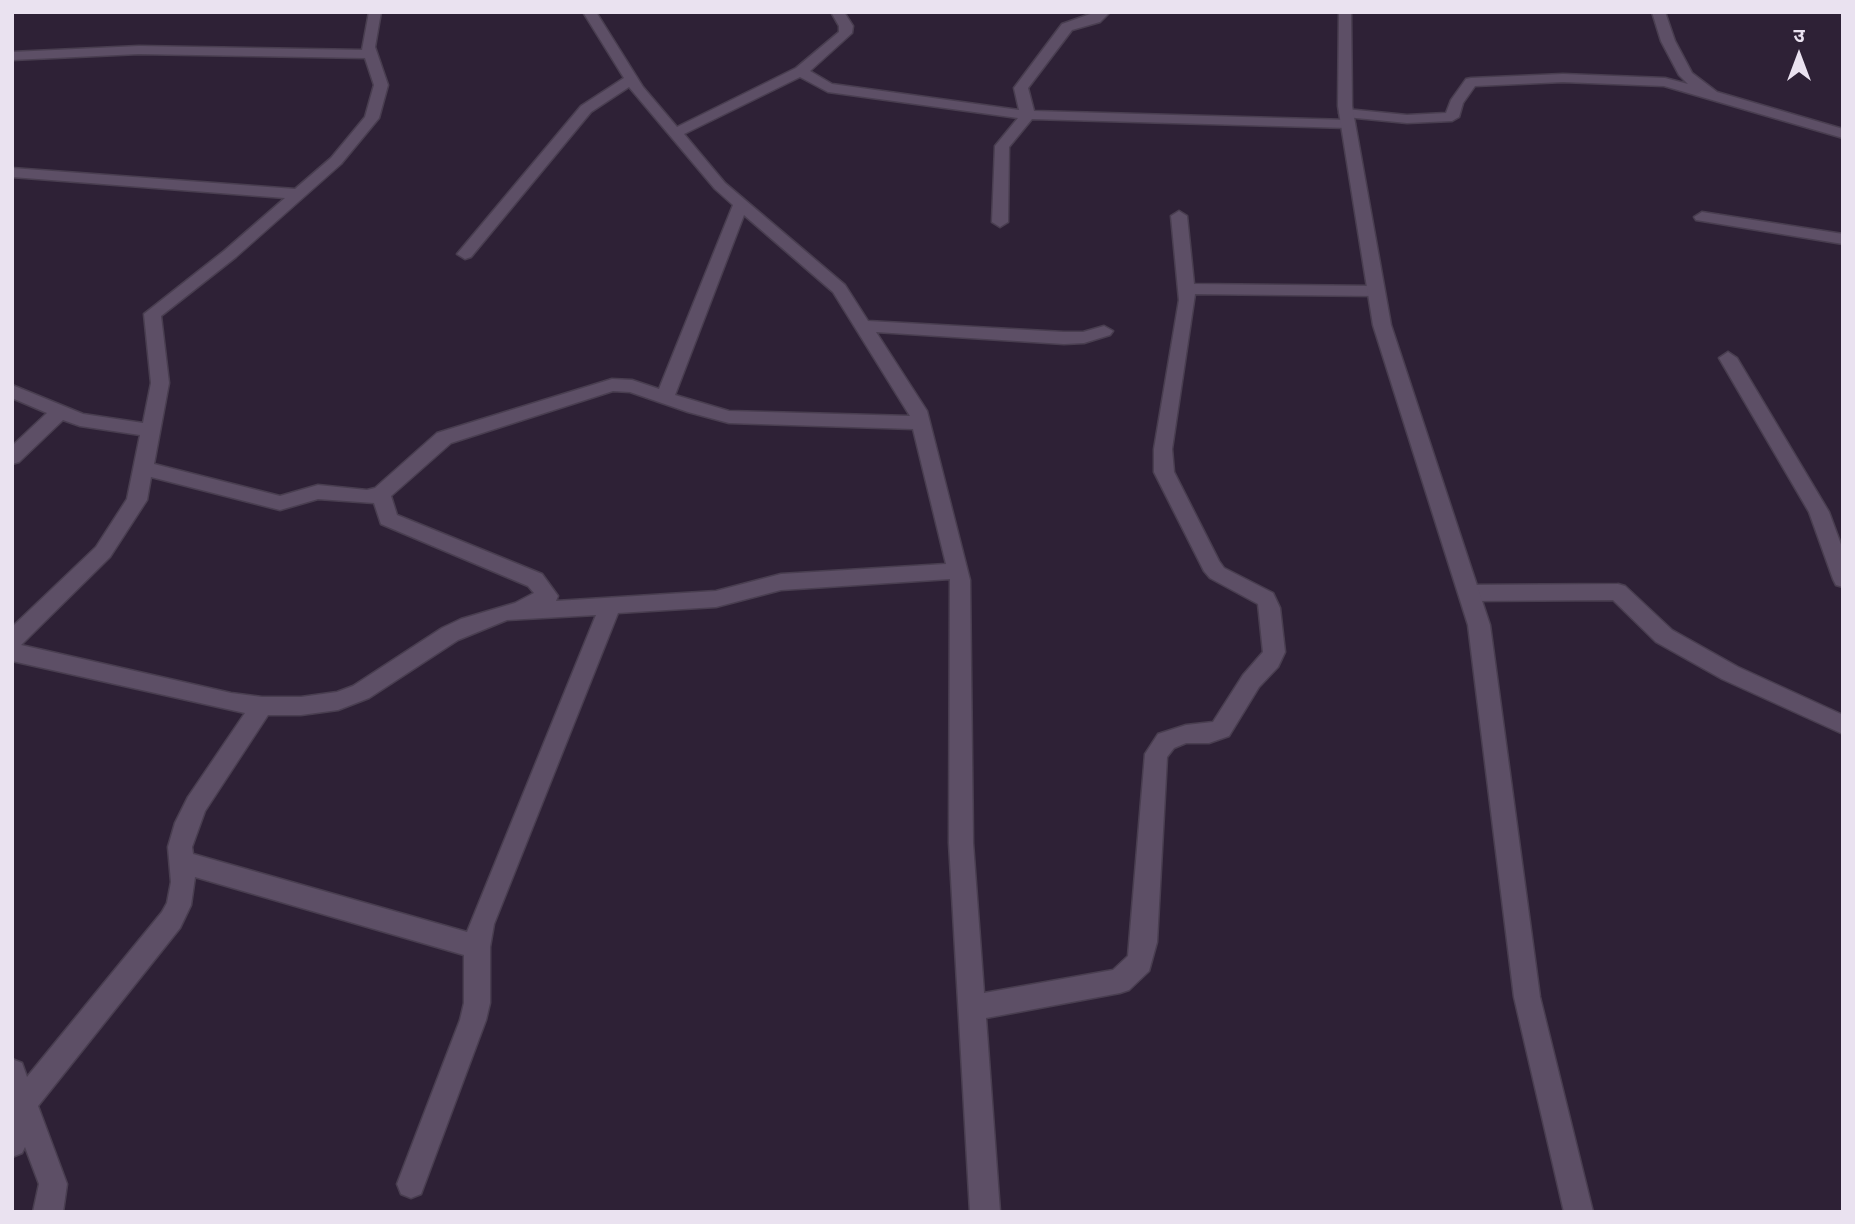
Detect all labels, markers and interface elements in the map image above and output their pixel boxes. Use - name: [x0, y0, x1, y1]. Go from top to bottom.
- north arrow: [1764, 21, 1834, 91]
- text: उ: [1793, 23, 1805, 47]

